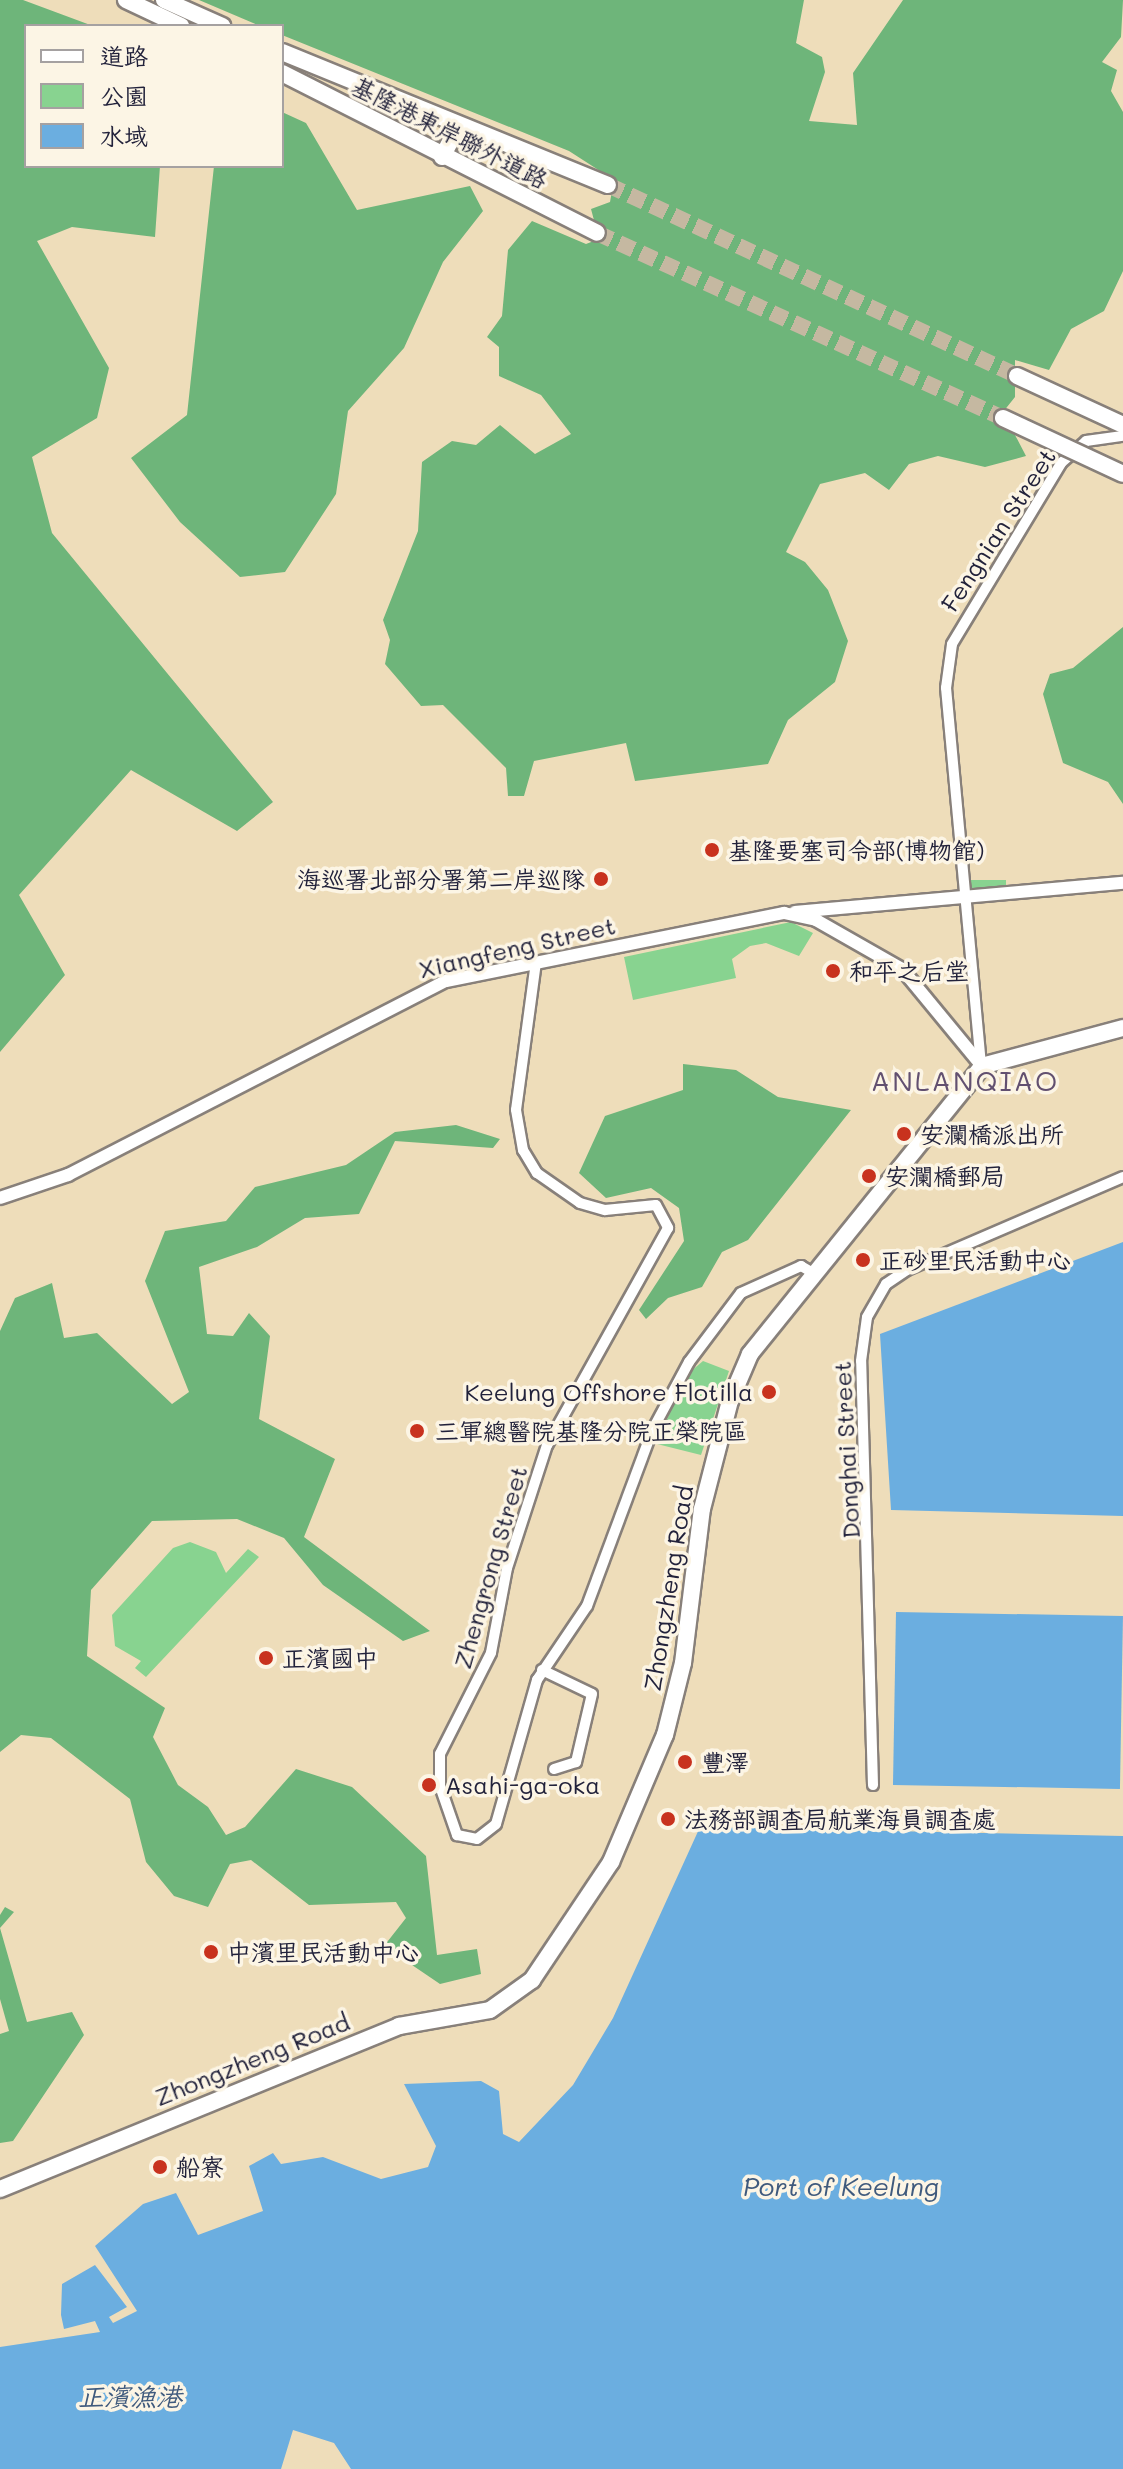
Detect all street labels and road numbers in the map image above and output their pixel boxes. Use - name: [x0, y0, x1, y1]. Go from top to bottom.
- street label: 基隆港東岸聯外道路: [347, 70, 553, 194]
- street label: Fengnian Street: [935, 443, 1061, 617]
- street label: Xiangfeng Street: [416, 910, 618, 984]
- street label: Donghai Street: [827, 1360, 865, 1540]
- street label: Zhengrong Street: [447, 1462, 533, 1672]
- street label: Zhongzheng Road: [638, 1483, 698, 1693]
- street label: Zhongzheng Road: [150, 2007, 354, 2111]

